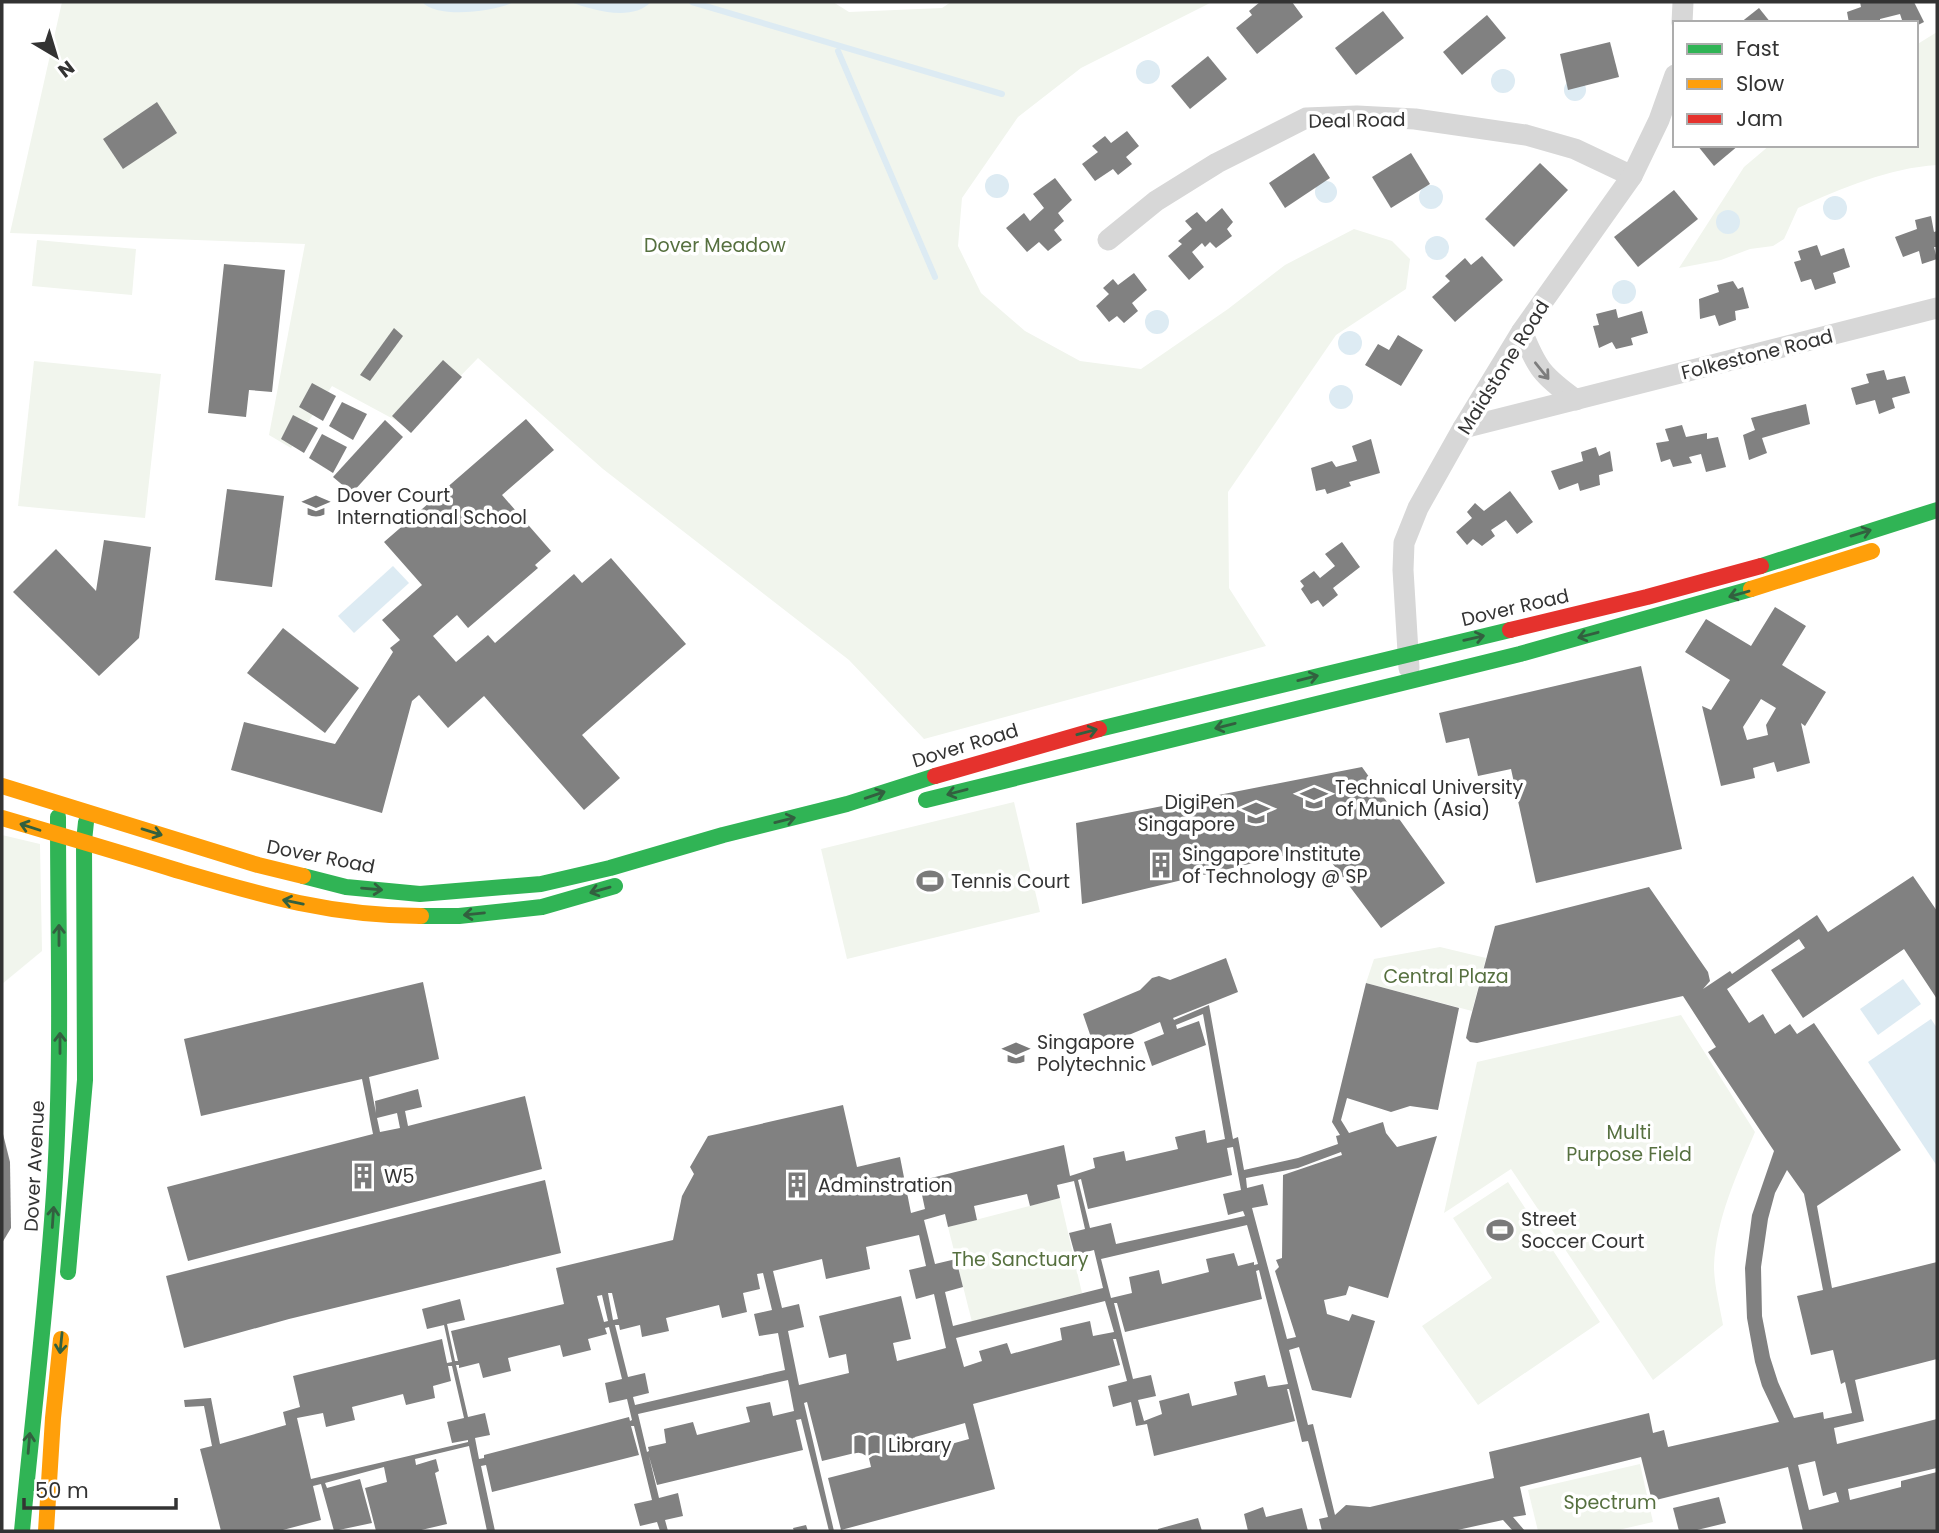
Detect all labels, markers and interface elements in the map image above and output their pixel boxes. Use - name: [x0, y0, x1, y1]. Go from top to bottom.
- north arrow: [21, 21, 91, 91]
- legend: [1673, 21, 1918, 147]
- text: Fast: [1736, 34, 1779, 63]
- text: N: [52, 54, 80, 84]
- text: Slow: [1736, 69, 1784, 98]
- text: Jam: [1736, 104, 1783, 133]
- street label: Deal Road: [1308, 106, 1406, 135]
- park label: Dover Meadow: [644, 232, 786, 259]
- street label: Maidstone Road: [1451, 295, 1556, 440]
- street label: Folkestone Road: [1678, 323, 1836, 386]
- one-way arrow: [1534, 362, 1550, 380]
- place label: Dover Court International School: [337, 482, 527, 531]
- school or university icon: Dover Court International School: [301, 491, 331, 521]
- one-way arrow: [1850, 526, 1872, 539]
- street label: Dover Road: [1459, 582, 1572, 633]
- one-way arrow: [1729, 588, 1751, 601]
- one-way arrow: [1577, 629, 1600, 642]
- one-way arrow: [1462, 631, 1485, 644]
- one-way arrow: [1296, 671, 1319, 684]
- street label: Dover Road: [909, 717, 1021, 774]
- one-way arrow: [1214, 720, 1237, 733]
- one-way arrow: [1075, 725, 1098, 738]
- place label: Technical University of Munich (Asia): [1335, 774, 1523, 823]
- school or university icon: Technical University of Munich (Asia): [1299, 783, 1329, 813]
- one-way arrow: [946, 786, 968, 799]
- one-way arrow: [864, 788, 886, 800]
- place label: DigiPen Singapore: [1137, 789, 1235, 838]
- school or university icon: DigiPen Singapore: [1241, 798, 1271, 828]
- one-way arrow: [773, 813, 796, 826]
- one-way arrow: [19, 819, 41, 832]
- one-way arrow: [141, 826, 163, 839]
- street label: Dover Road: [265, 833, 377, 880]
- place label: Singapore Institute of Technology @ SP: [1182, 841, 1367, 890]
- building icon: Singapore Institute of Technology @ SP: [1146, 850, 1176, 880]
- sports icon: Tennis Court: [915, 866, 945, 896]
- place label: Tennis Court: [951, 868, 1070, 895]
- one-way arrow: [360, 883, 382, 896]
- one-way arrow: [589, 884, 611, 897]
- one-way arrow: [282, 895, 305, 909]
- one-way arrow: [463, 908, 486, 921]
- one-way arrow: [52, 924, 66, 947]
- park label: Central Plaza: [1383, 963, 1509, 990]
- place label: Singapore Polytechnic: [1037, 1029, 1146, 1078]
- one-way arrow: [53, 1032, 67, 1055]
- school or university icon: Singapore Polytechnic: [1001, 1038, 1031, 1068]
- street label: Dover Avenue: [18, 1100, 51, 1232]
- park label: Multi Purpose Field: [1566, 1119, 1692, 1168]
- building icon: W5: [348, 1161, 378, 1191]
- place label: W5: [384, 1163, 414, 1190]
- building icon: Adminstration: [782, 1170, 812, 1200]
- place label: Adminstration: [818, 1172, 953, 1199]
- one-way arrow: [47, 1206, 60, 1229]
- place label: Street Soccer Court: [1521, 1206, 1644, 1255]
- sports icon: Street Soccer Court: [1485, 1215, 1515, 1245]
- park label: The Sanctuary: [952, 1246, 1089, 1273]
- one-way arrow: [54, 1332, 67, 1354]
- library icon: Library: [852, 1430, 882, 1460]
- one-way arrow: [23, 1432, 36, 1455]
- place label: Library: [888, 1432, 952, 1459]
- scale bar: [24, 1466, 177, 1510]
- text: 50 m: [35, 1476, 89, 1505]
- park label: Spectrum: [1563, 1489, 1657, 1516]

